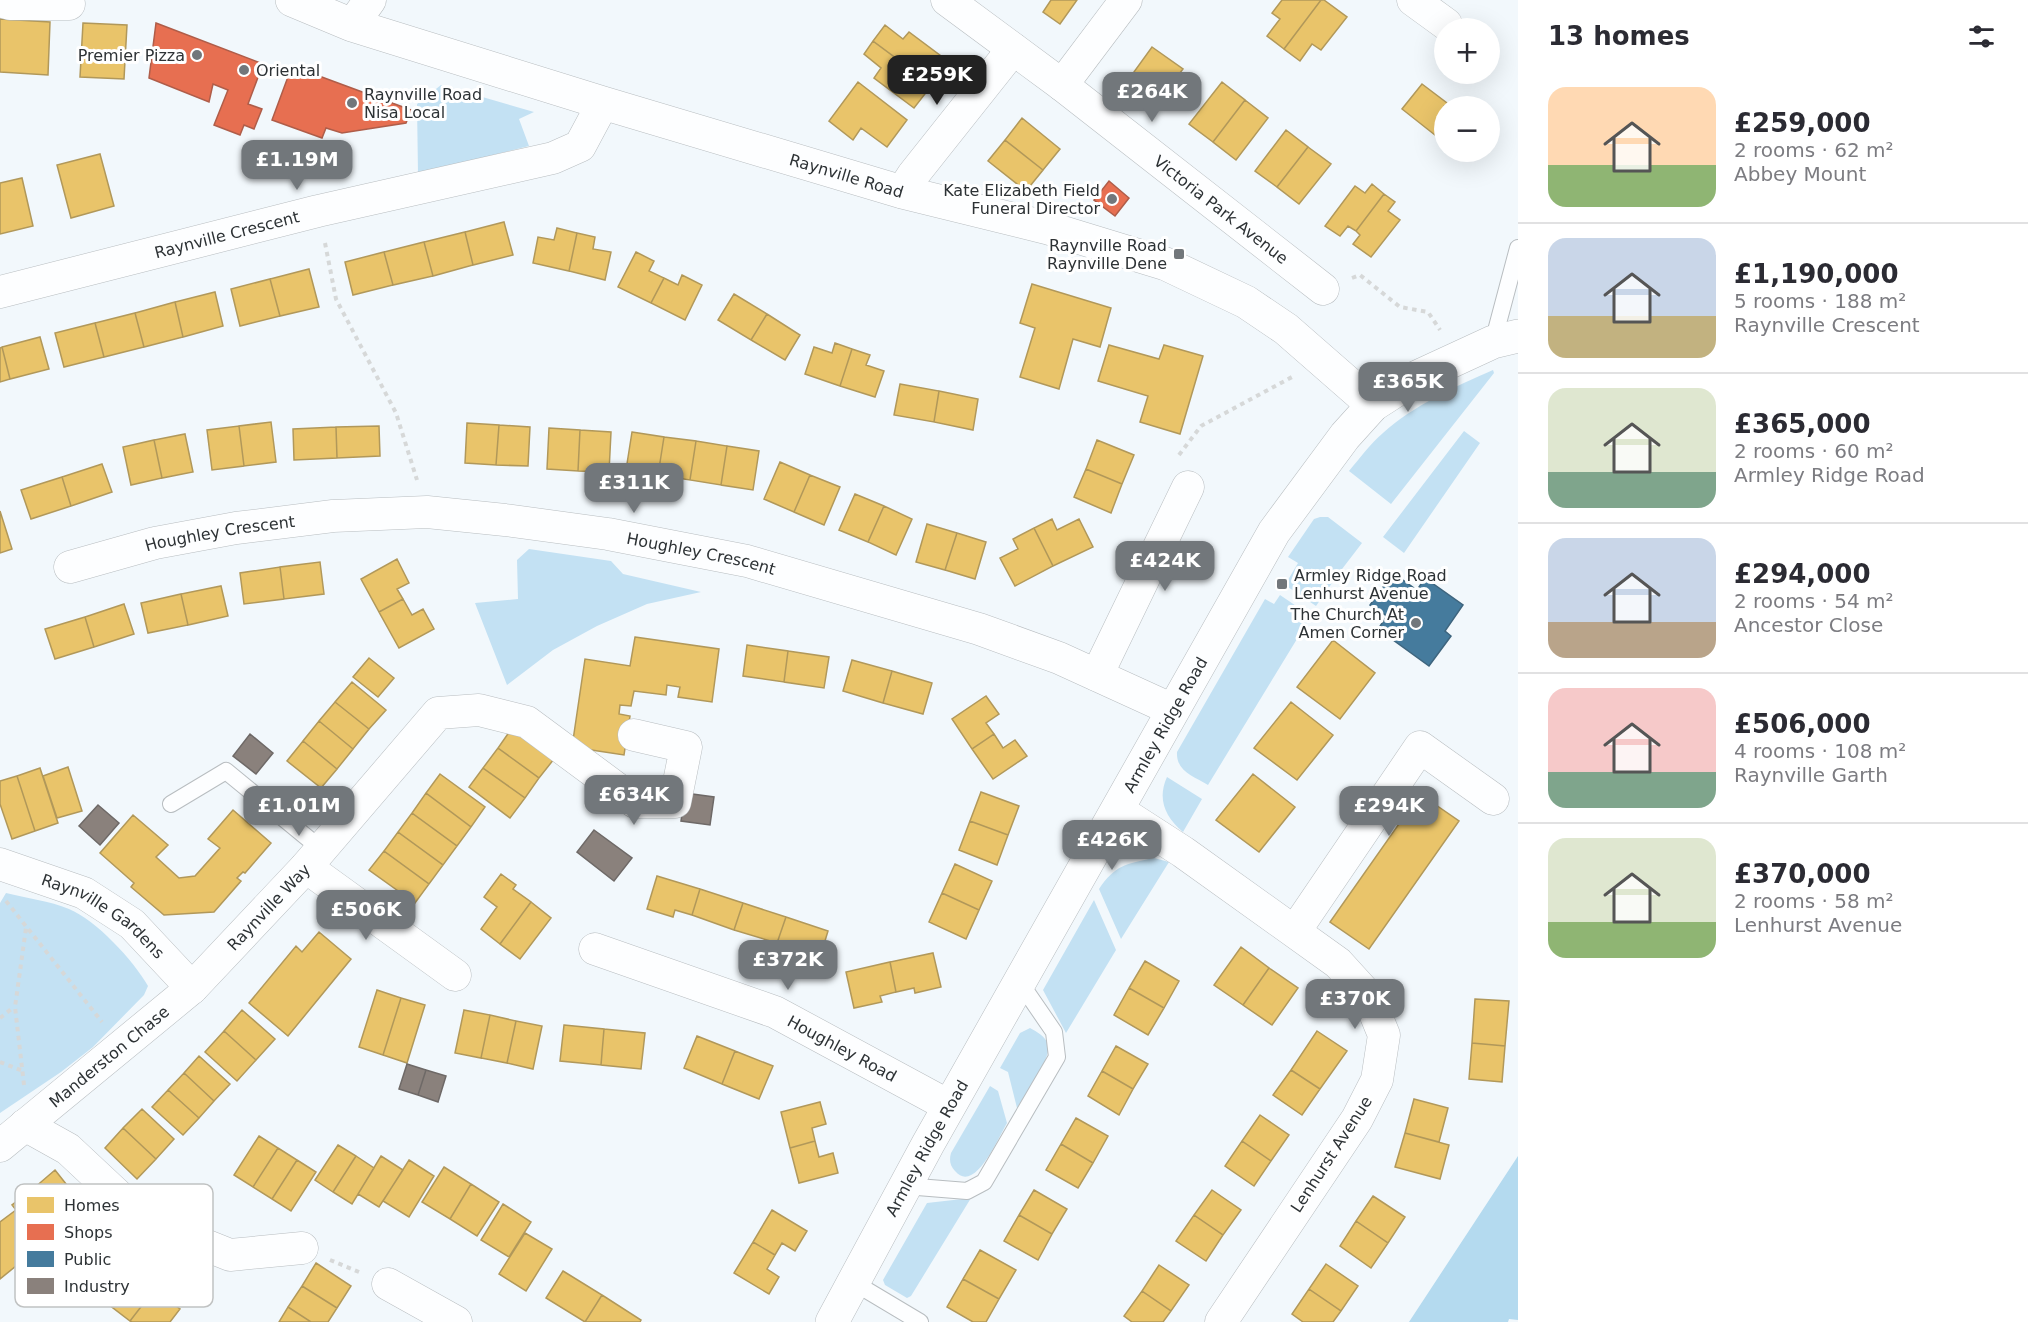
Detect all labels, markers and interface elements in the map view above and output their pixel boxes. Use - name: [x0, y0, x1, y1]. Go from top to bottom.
- map controls: [1434, 18, 1500, 162]
- button: +: [1434, 18, 1500, 84]
- icon: filters: [1965, 20, 1998, 53]
- text: 13 homes: [1548, 21, 1690, 51]
- place label: Premier Pizza: [78, 46, 185, 65]
- marker: Premier Pizza: [190, 48, 204, 62]
- pin: £259K: [895, 55, 979, 106]
- place label: Oriental: [256, 61, 320, 80]
- text: £259K: [901, 62, 973, 86]
- marker: Oriental: [237, 63, 251, 77]
- pin: £264K: [1110, 72, 1194, 123]
- text: £264K: [1116, 79, 1188, 103]
- place label: Raynville Road Nisa Local: [364, 85, 482, 122]
- marker: Raynville Road Nisa Local: [345, 96, 359, 110]
- button: −: [1434, 96, 1500, 162]
- text: £259,000: [1734, 108, 1871, 138]
- icon: home: [1596, 111, 1668, 183]
- text: 2 rooms · 62 m²: [1734, 138, 1894, 162]
- pin: £1.19M: [248, 140, 346, 191]
- text: £1.19M: [255, 147, 339, 171]
- street label: Raynville Road: [787, 150, 906, 202]
- street label: Victoria Park Avenue: [1150, 151, 1292, 268]
- text: Abbey Mount: [1734, 162, 1866, 186]
- place label: Kate Elizabeth Field Funeral Director: [943, 181, 1100, 218]
- marker: Kate Elizabeth Field Funeral Director: [1105, 192, 1119, 206]
- street label: Raynville Crescent: [153, 207, 301, 262]
- place label: Raynville Road Raynville Dene: [1047, 236, 1167, 273]
- marker: Raynville Road Raynville Dene: [1172, 247, 1186, 261]
- text: £1,190,000: [1734, 259, 1898, 289]
- icon: home: [1596, 262, 1668, 334]
- text: 5 rooms · 188 m²: [1734, 289, 1906, 313]
- text: Raynville Crescent: [1734, 313, 1920, 337]
- pin: £365K: [1366, 362, 1450, 413]
- text: £365K: [1372, 369, 1444, 393]
- text: £365,000: [1734, 409, 1871, 439]
- icon: home: [1596, 412, 1668, 484]
- text: 2 rooms · 60 m²: [1734, 439, 1894, 463]
- pin: £311K: [592, 463, 676, 514]
- text: Armley Ridge Road: [1734, 463, 1925, 487]
- text: £311K: [598, 470, 670, 494]
- street label: Houghley Crescent: [143, 512, 296, 555]
- street label: Houghley Crescent: [625, 529, 778, 579]
- pin: £424K: [1123, 541, 1207, 592]
- text: £424K: [1129, 548, 1201, 572]
- text: £294,000: [1734, 559, 1871, 589]
- icon: home: [1596, 562, 1668, 634]
- place label: Armley Ridge Road Lenhurst Avenue: [1294, 566, 1447, 603]
- marker: Armley Ridge Road Lenhurst Avenue: [1275, 577, 1289, 591]
- text: 2 rooms · 54 m²: [1734, 589, 1894, 613]
- place label: The Church At Amen Corner: [1290, 605, 1404, 642]
- text: Ancestor Close: [1734, 613, 1883, 637]
- marker: The Church At Amen Corner: [1409, 616, 1423, 630]
- street label: Armley Ridge Road: [1120, 654, 1211, 796]
- text: £506,000: [1734, 709, 1871, 739]
- icon: home: [1596, 712, 1668, 784]
- text: 4 rooms · 108 m²: [1734, 739, 1906, 763]
- text: Raynville Garth: [1734, 763, 1888, 787]
- pin: £634K: [592, 775, 676, 826]
- text: £634K: [598, 782, 670, 806]
- pin: £1.01M: [250, 786, 348, 837]
- pin: £294K: [1347, 786, 1431, 837]
- text: £1.01M: [257, 793, 341, 817]
- text: £294K: [1353, 793, 1425, 817]
- pin: £426K: [1070, 820, 1154, 871]
- text: £426K: [1076, 827, 1148, 851]
- text: £370,000: [1734, 859, 1871, 889]
- street label: Raynville Way: [223, 860, 314, 955]
- icon: home: [1596, 862, 1668, 934]
- street label: Raynville Gardens: [39, 870, 168, 963]
- text: 2 rooms · 58 m²: [1734, 889, 1894, 913]
- pin: £506K: [324, 890, 408, 941]
- text: £506K: [330, 897, 402, 921]
- text: Lenhurst Avenue: [1734, 913, 1902, 937]
- pin: £372K: [746, 940, 830, 991]
- text: £372K: [752, 947, 824, 971]
- pin: £370K: [1313, 979, 1397, 1030]
- text: £370K: [1319, 986, 1391, 1010]
- street label: Manderston Chase: [46, 1002, 173, 1112]
- street label: Houghley Road: [784, 1012, 900, 1086]
- street label: Armley Ridge Road: [882, 1077, 972, 1220]
- street label: Lenhurst Avenue: [1287, 1093, 1376, 1216]
- legend: [15, 1184, 213, 1307]
- text: Homes: [64, 1196, 120, 1215]
- text: Shops: [64, 1223, 113, 1242]
- text: Public: [64, 1250, 111, 1269]
- text: Industry: [64, 1277, 130, 1296]

